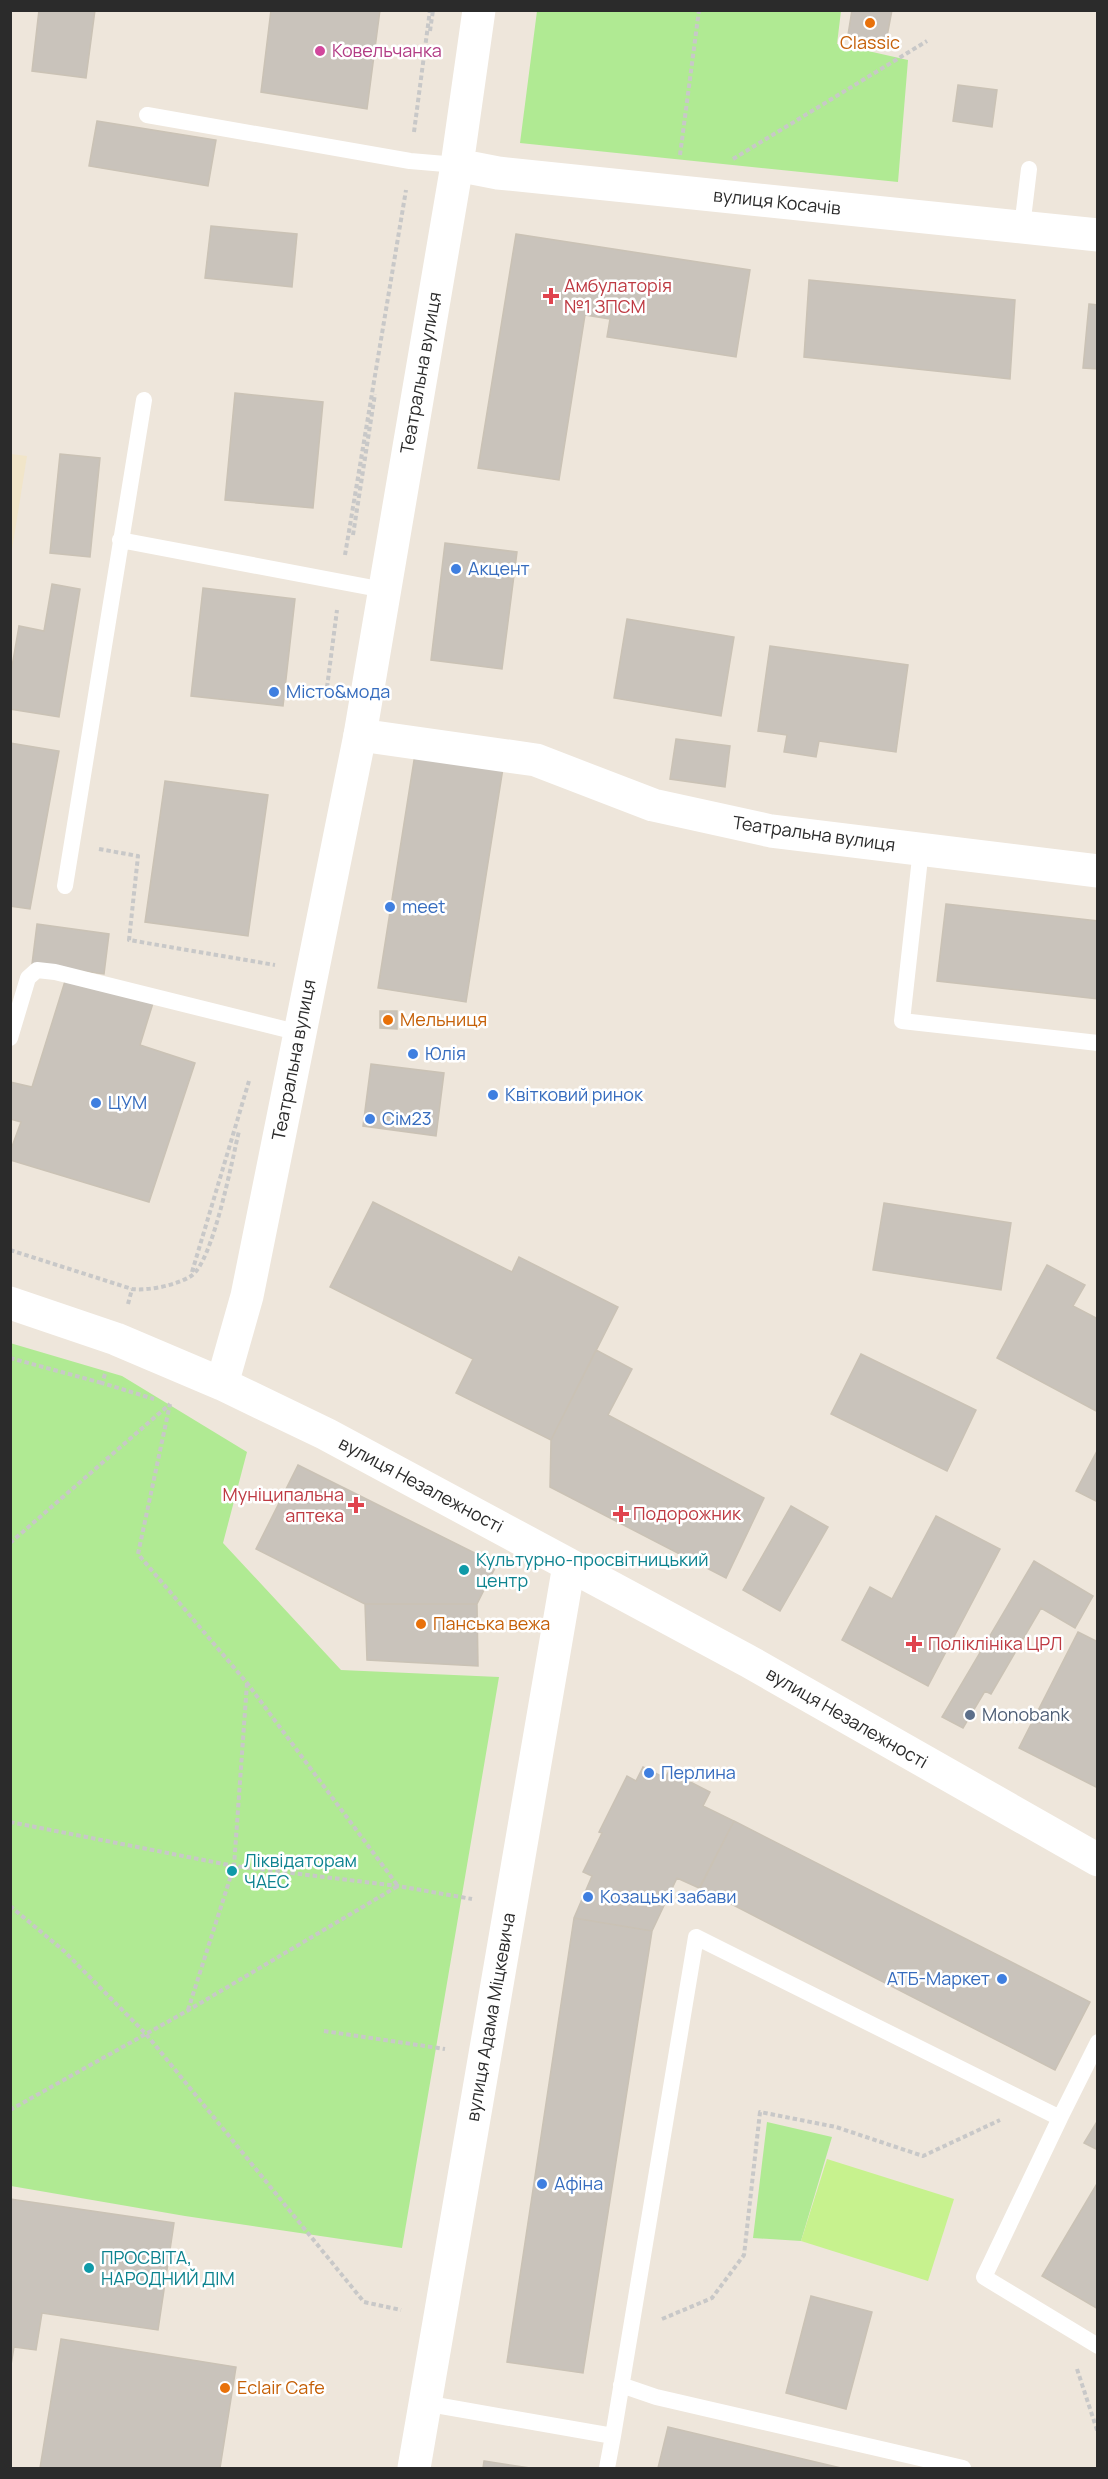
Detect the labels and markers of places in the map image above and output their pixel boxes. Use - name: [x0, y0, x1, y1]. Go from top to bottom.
- marker: Classic: [863, 16, 877, 30]
- place label: Classic: [840, 30, 900, 54]
- place label: Ковельчанка: [332, 38, 442, 62]
- marker: Ковельчанка: [313, 44, 327, 58]
- place label: Амбулаторія №1 ЗПСМ: [564, 273, 672, 318]
- marker: Амбулаторія №1 ЗПСМ: [542, 287, 560, 305]
- place label: Акцент: [468, 556, 530, 580]
- marker: Акцент: [449, 562, 463, 576]
- place label: Місто&мода: [286, 679, 390, 703]
- marker: Місто&мода: [267, 685, 281, 699]
- place label: meet: [402, 894, 445, 918]
- marker: meet: [383, 900, 397, 914]
- place label: Мельниця: [400, 1007, 487, 1031]
- marker: Мельниця: [381, 1013, 395, 1027]
- place label: Юлія: [425, 1041, 466, 1065]
- marker: Юлія: [406, 1047, 420, 1061]
- place label: Квітковий ринок: [505, 1082, 644, 1106]
- marker: Квітковий ринок: [486, 1088, 500, 1102]
- place label: ЦУМ: [108, 1090, 147, 1114]
- marker: ЦУМ: [89, 1096, 103, 1110]
- place label: Сім23: [382, 1106, 432, 1130]
- marker: Сім23: [363, 1112, 377, 1126]
- place label: Муніципальна аптека: [223, 1482, 344, 1527]
- marker: Муніципальна аптека: [349, 1498, 363, 1512]
- place label: Подорожник: [633, 1501, 742, 1525]
- marker: Подорожник: [614, 1507, 628, 1521]
- place label: Культурно-просвітницький центр: [476, 1547, 708, 1592]
- marker: Культурно-просвітницький центр: [457, 1563, 471, 1577]
- place label: Панська вежа: [433, 1611, 550, 1635]
- marker: Панська вежа: [414, 1617, 428, 1631]
- place label: Поліклініка ЦРЛ: [928, 1631, 1062, 1655]
- marker: Поліклініка ЦРЛ: [905, 1635, 923, 1653]
- place label: Monobank: [982, 1702, 1070, 1726]
- marker: Monobank: [963, 1708, 977, 1722]
- place label: Перлина: [661, 1760, 736, 1784]
- marker: Перлина: [642, 1766, 656, 1780]
- place label: Ліквідаторам ЧАЕС: [244, 1848, 357, 1893]
- marker: Ліквідаторам ЧАЕС: [225, 1864, 239, 1878]
- place label: Козацькі забави: [600, 1884, 737, 1908]
- marker: Козацькі забави: [581, 1890, 595, 1904]
- place label: АТБ-Маркет: [887, 1966, 990, 1990]
- marker: АТБ-Маркет: [995, 1972, 1009, 1986]
- place label: Афіна: [554, 2171, 603, 2195]
- marker: Афіна: [535, 2177, 549, 2191]
- place label: ПРОСВІТА, НАРОДНИЙ ДІМ: [101, 2245, 235, 2290]
- marker: ПРОСВІТА, НАРОДНИЙ ДІМ: [82, 2261, 96, 2275]
- place label: Eclair Cafe: [237, 2375, 325, 2399]
- marker: Eclair Cafe: [218, 2381, 232, 2395]

